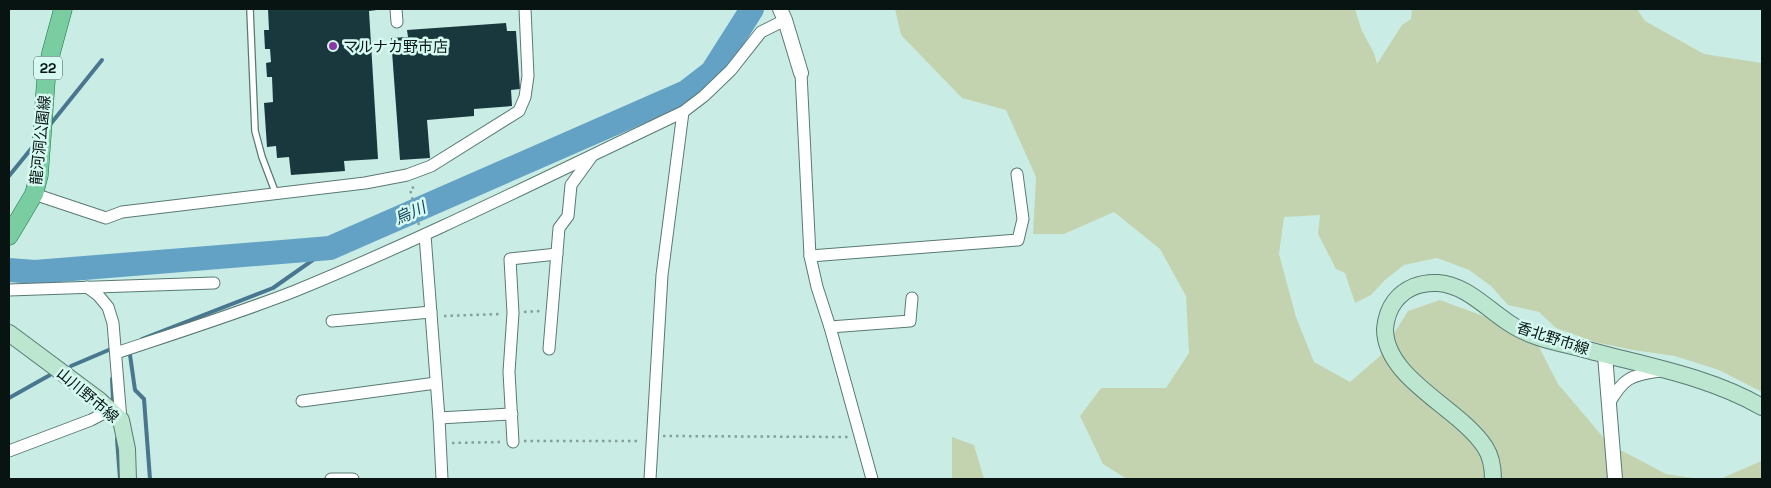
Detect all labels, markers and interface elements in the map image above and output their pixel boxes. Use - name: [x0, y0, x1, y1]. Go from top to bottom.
- place label: マルナカ野市店: [343, 37, 448, 56]
- marker: マルナカ野市店: [327, 40, 339, 52]
- road number: 22: [34, 56, 62, 80]
- street label: 龍河洞公園線: [26, 94, 54, 186]
- water label: 烏川: [391, 196, 431, 229]
- street label: 香北野市線: [1514, 317, 1592, 359]
- street label: 山川野市線: [53, 364, 123, 426]

